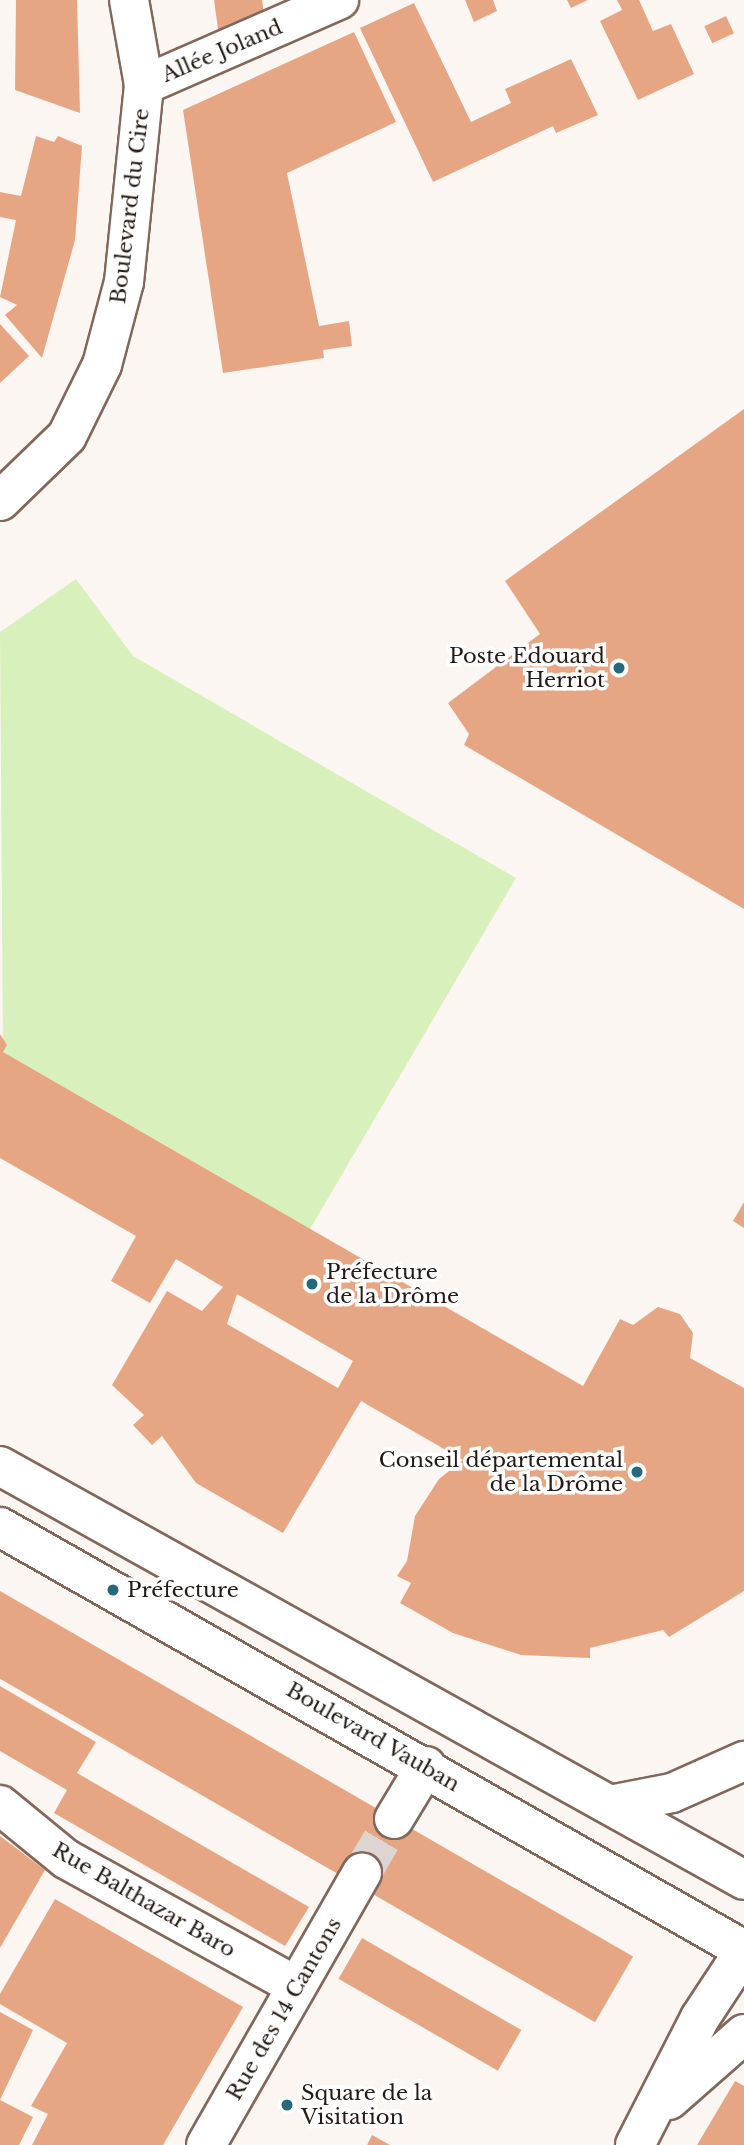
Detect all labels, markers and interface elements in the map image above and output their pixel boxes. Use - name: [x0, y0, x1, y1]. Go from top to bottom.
- street label: Allée Joland: [158, 14, 286, 88]
- street label: Boulevard du Cire: [105, 107, 155, 305]
- place label: Poste Edouard Herriot: [449, 643, 605, 693]
- marker: Poste Edouard Herriot: [611, 660, 627, 676]
- place label: Préfecture de la Drôme: [326, 1259, 459, 1309]
- marker: Préfecture de la Drôme: [304, 1276, 320, 1292]
- place label: Conseil départemental de la Drôme: [379, 1447, 623, 1497]
- marker: Conseil départemental de la Drôme: [629, 1464, 645, 1480]
- place label: Préfecture: [127, 1577, 239, 1603]
- marker: Préfecture: [105, 1582, 121, 1598]
- street label: Boulevard Vauban: [282, 1677, 464, 1797]
- street label: Rue Balthazar Baro: [48, 1837, 240, 1963]
- street label: Rue des 14 Cantons: [221, 1913, 347, 2105]
- place label: Square de la Visitation: [301, 2080, 433, 2130]
- marker: Square de la Visitation: [279, 2097, 295, 2113]

